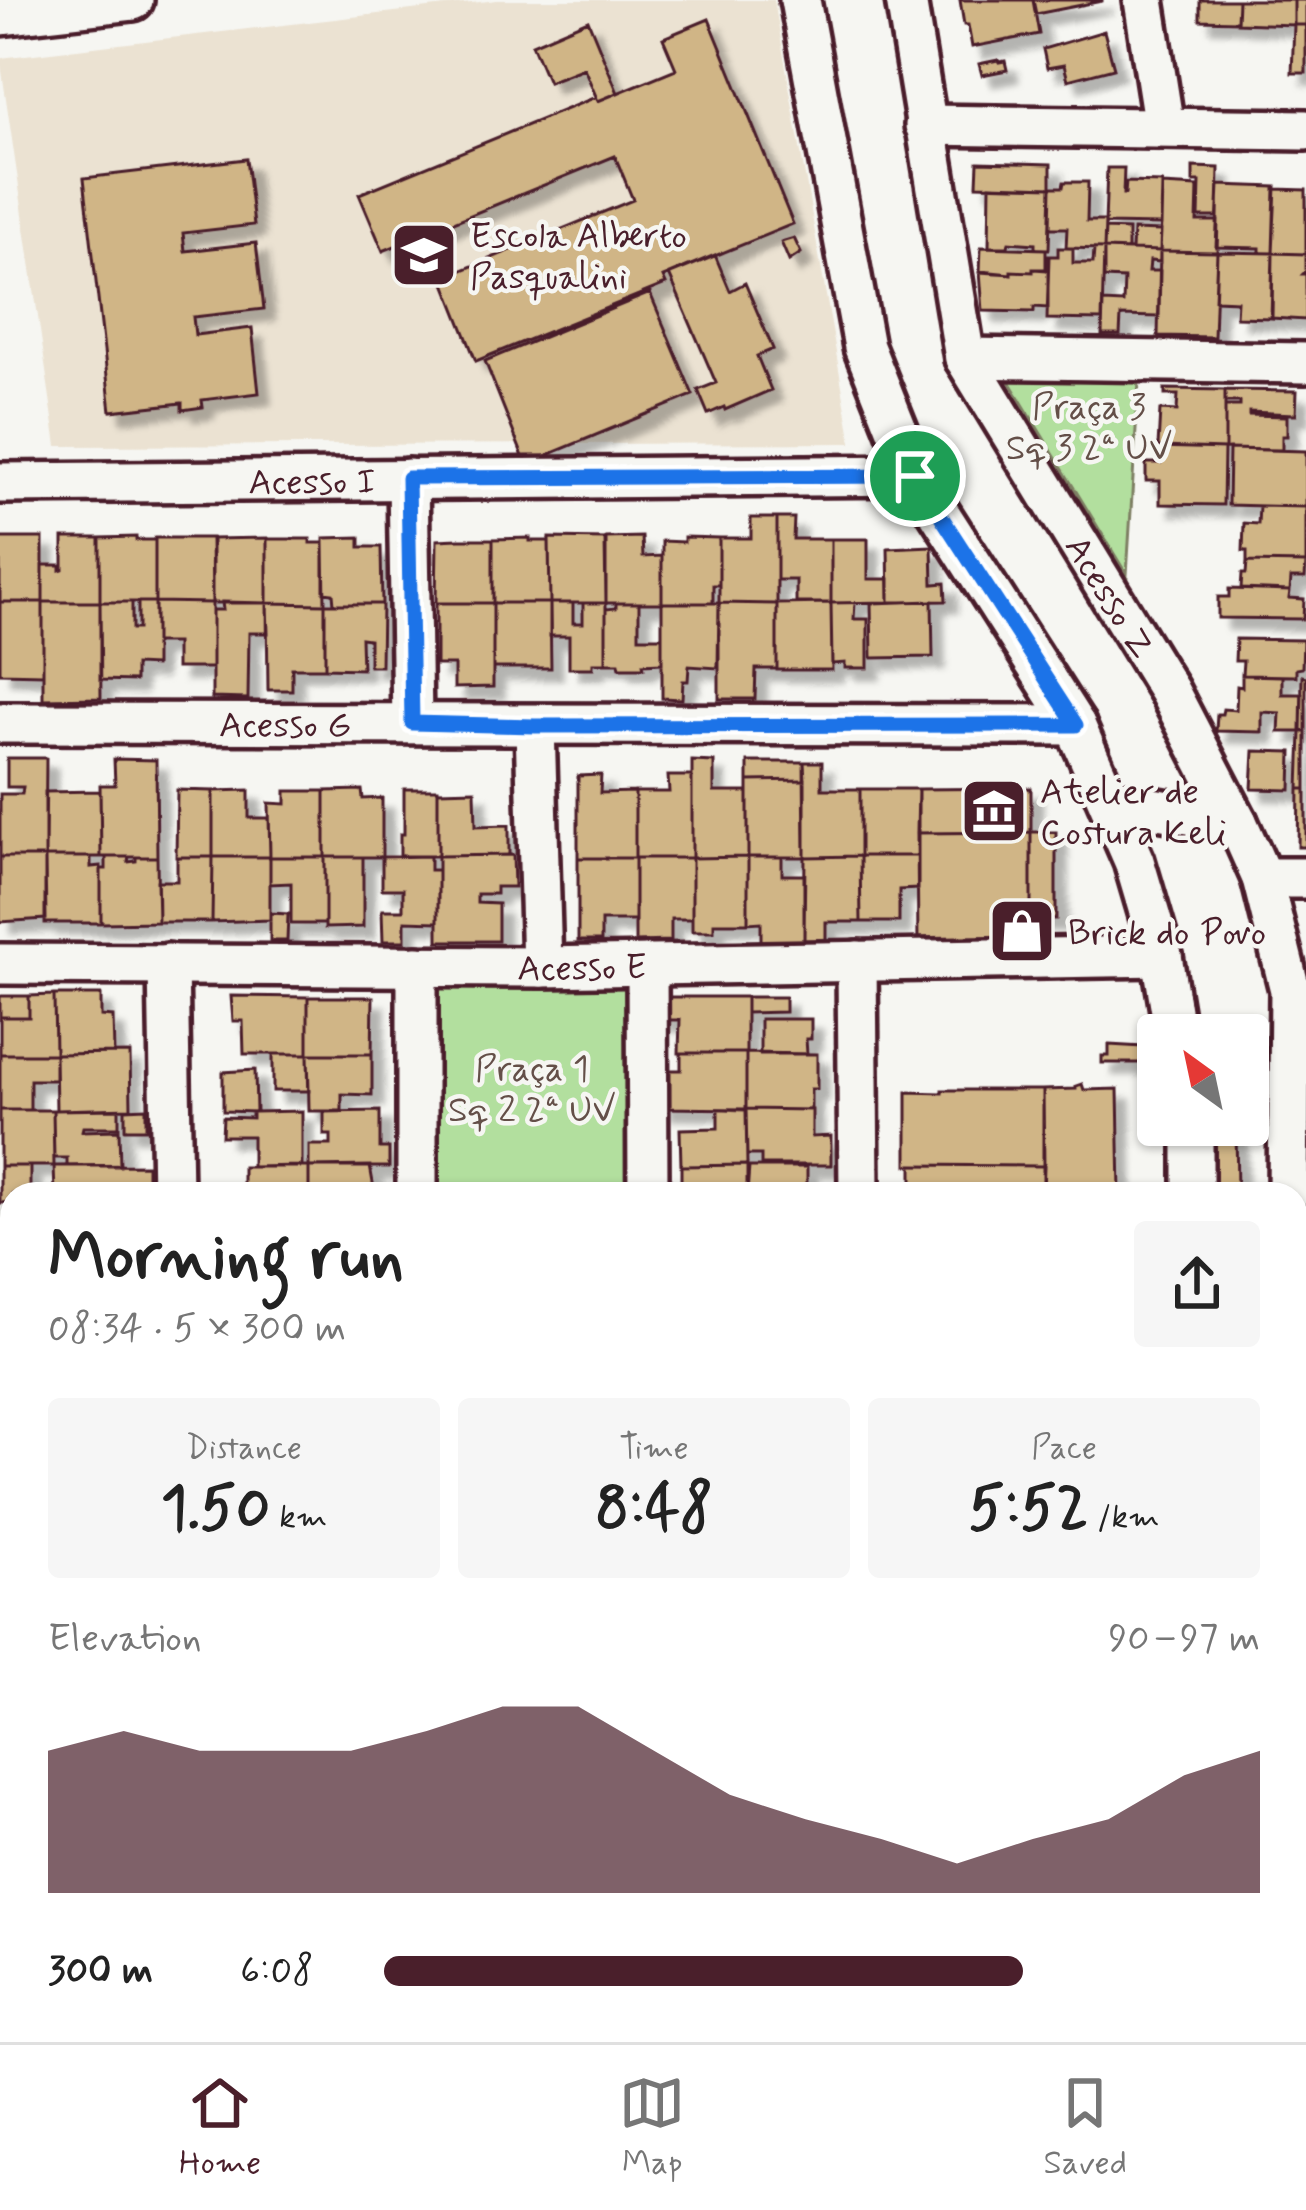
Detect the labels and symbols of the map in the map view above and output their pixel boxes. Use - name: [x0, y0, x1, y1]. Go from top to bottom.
- place label: Escola Alberto Pasqualini: [470, 214, 687, 302]
- school or university icon: Escola Alberto Pasqualini: [389, 220, 459, 290]
- park label: Praça 3 Sq 3 2ª UV: [1006, 385, 1172, 473]
- pin: [864, 425, 966, 527]
- street label: Acesso I: [248, 460, 376, 508]
- street label: Acesso Z: [1052, 528, 1163, 668]
- street label: Acesso G: [219, 703, 351, 751]
- place label: Atelier de Costura Keli: [1040, 770, 1227, 858]
- museum icon: Atelier de Costura Keli: [959, 776, 1029, 846]
- shop icon: Brick do Povo: [987, 896, 1057, 966]
- place label: Brick do Povo: [1068, 911, 1266, 958]
- street label: Acesso E: [517, 945, 647, 994]
- north arrow: [1137, 1014, 1269, 1146]
- park label: Praça 1 Sq 2 2ª UV: [448, 1047, 616, 1135]

